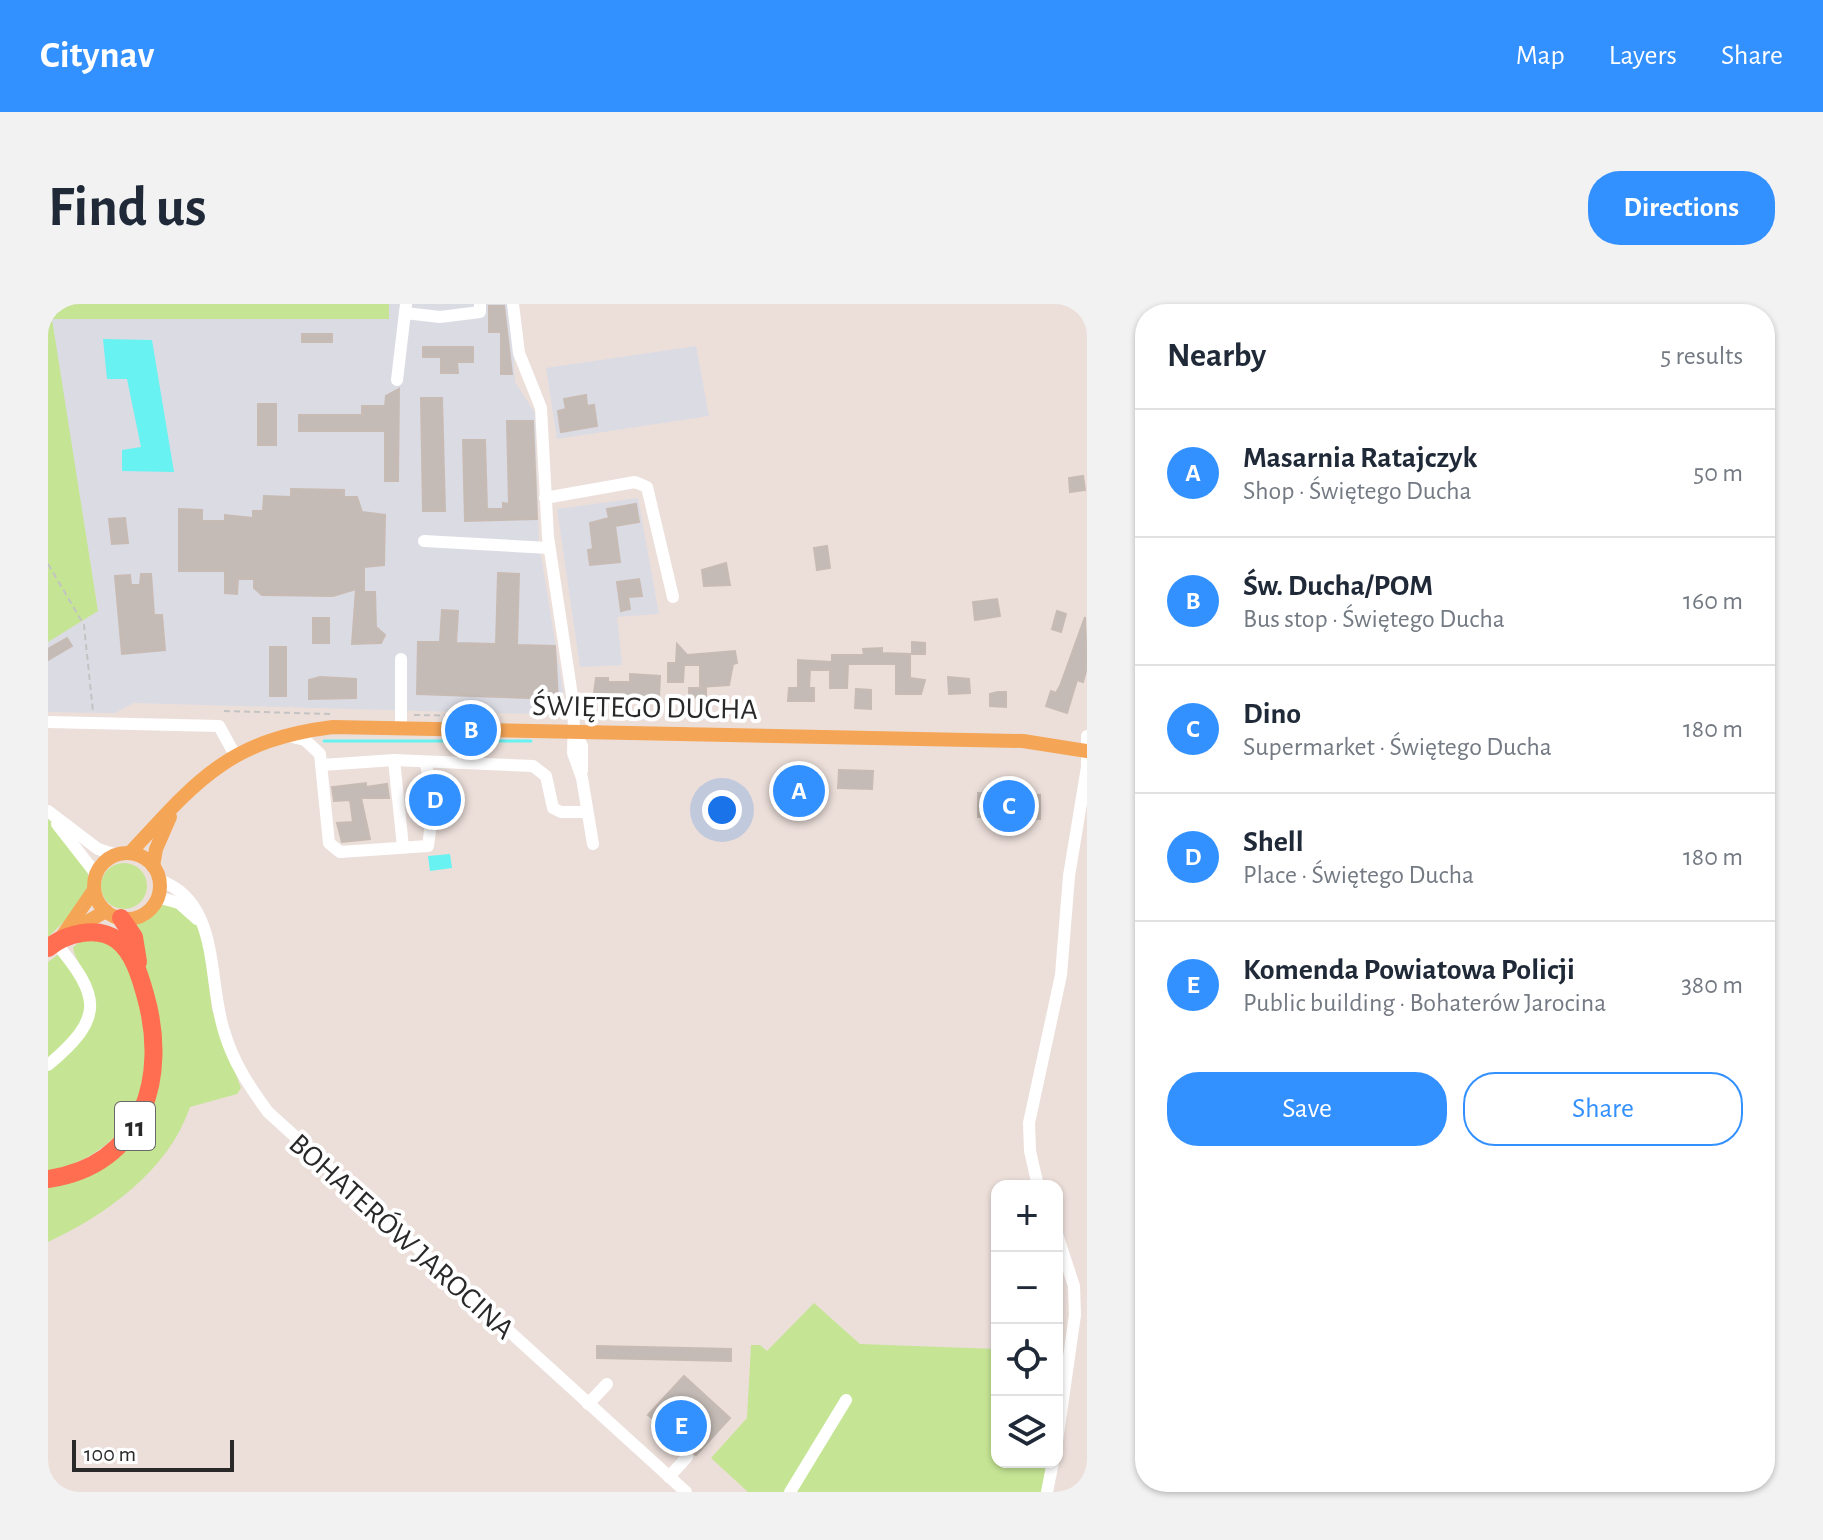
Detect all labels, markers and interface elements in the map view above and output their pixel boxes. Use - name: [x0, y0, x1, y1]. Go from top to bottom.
- text: Citynav: [40, 37, 154, 75]
- text: Map: [1516, 42, 1565, 70]
- text: Layers: [1609, 42, 1677, 70]
- text: Share: [1721, 42, 1783, 70]
- button: Directions: [1588, 171, 1775, 245]
- text: Find us: [48, 180, 206, 236]
- text: Nearby: [1167, 339, 1266, 373]
- text: 5 results: [1660, 343, 1743, 369]
- text: Masarnia Ratajczyk: [1243, 443, 1477, 473]
- text: A: [1185, 460, 1201, 486]
- text: 50 m: [1693, 460, 1743, 486]
- text: Shop · Świętego Ducha: [1243, 478, 1472, 504]
- text: Św. Ducha/POM: [1243, 571, 1433, 601]
- text: B: [1185, 588, 1201, 614]
- text: 160 m: [1683, 588, 1743, 614]
- text: Bus stop · Świętego Ducha: [1243, 606, 1505, 632]
- street label: ŚWIĘTEGO DUCHA: [532, 688, 758, 726]
- text: Dino: [1243, 699, 1301, 729]
- pin: B: [445, 700, 497, 760]
- text: C: [1186, 716, 1200, 742]
- text: 180 m: [1683, 716, 1743, 742]
- text: Supermarket · Świętego Ducha: [1243, 734, 1552, 760]
- pin: A: [773, 761, 825, 821]
- pin: D: [409, 770, 461, 830]
- pin: C: [983, 776, 1035, 836]
- your location: [702, 790, 742, 830]
- text: Shell: [1243, 827, 1304, 857]
- text: D: [1184, 844, 1202, 870]
- text: 180 m: [1683, 844, 1743, 870]
- text: Place · Świętego Ducha: [1243, 862, 1474, 888]
- text: Komenda Powiatowa Policji: [1243, 955, 1575, 985]
- text: E: [1186, 972, 1200, 998]
- text: 380 m: [1681, 972, 1743, 998]
- text: Public building · Bohaterów Jarocina: [1243, 990, 1606, 1016]
- button: Save: [1167, 1072, 1447, 1146]
- button: Share: [1463, 1072, 1743, 1146]
- road number: 11: [115, 1102, 155, 1150]
- street label: BOHATERÓW JAROCINA: [283, 1127, 521, 1345]
- map controls: [991, 1180, 1063, 1468]
- button: +: [991, 1180, 1063, 1252]
- button: −: [991, 1252, 1063, 1324]
- button: locate: [991, 1324, 1063, 1396]
- pin: E: [655, 1396, 707, 1456]
- button: layers: [991, 1396, 1063, 1468]
- scale bar: [72, 1436, 234, 1472]
- text: 100 m: [84, 1443, 136, 1465]

